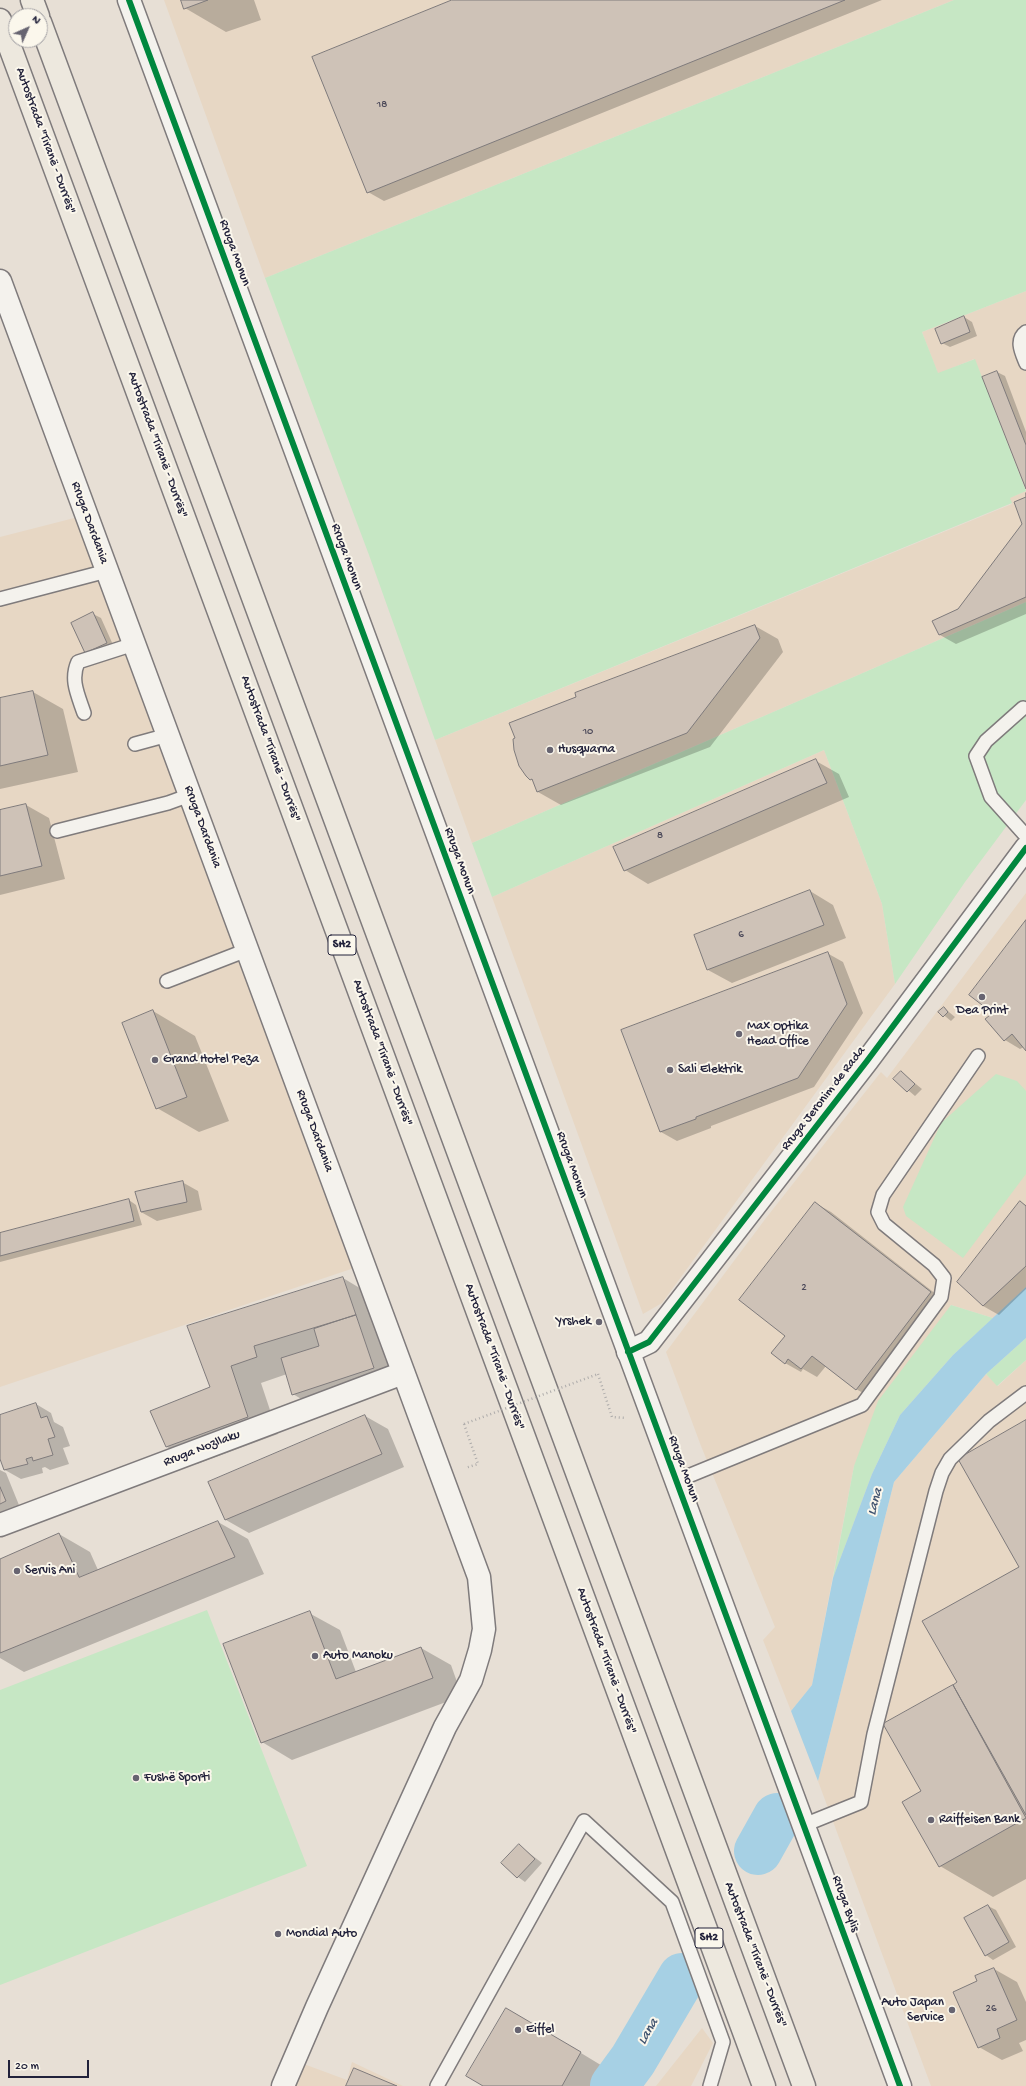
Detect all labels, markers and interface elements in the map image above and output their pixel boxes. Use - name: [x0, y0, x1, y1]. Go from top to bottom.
- north arrow: [8, 8, 48, 48]
- text: N: [29, 13, 43, 27]
- street label: Autostrada "Tiranë - Durrës": [11, 66, 79, 216]
- house number: 18: [377, 98, 387, 112]
- street label: Rruga Monun: [215, 218, 253, 288]
- street label: Autostrada "Tiranë - Durrës": [123, 370, 191, 520]
- street label: Rruga Dardania: [67, 480, 111, 566]
- street label: Rruga Monun: [327, 522, 365, 592]
- street label: Autostrada "Tiranë - Durrës": [236, 674, 304, 824]
- house number: 10: [583, 725, 593, 739]
- place label: Husqvarna: [558, 742, 615, 758]
- marker: Husqvarna: [545, 745, 555, 755]
- street label: Rruga Dardania: [180, 784, 224, 870]
- street label: Rruga Monun: [440, 826, 478, 896]
- house number: 8: [657, 829, 663, 843]
- house number: 6: [738, 928, 744, 942]
- road number: SH2: [328, 935, 356, 955]
- street label: Autostrada "Tiranë - Durrës": [348, 978, 416, 1128]
- marker: Dea Print: [977, 992, 987, 1002]
- place label: Dea Print: [956, 1003, 1008, 1019]
- place label: Max Optika Head Office: [747, 1019, 809, 1050]
- marker: Max Optika Head Office: [734, 1029, 744, 1039]
- street label: Rruga Jeronim de Rada: [779, 1044, 869, 1154]
- place label: Grand Hotel Peza: [163, 1052, 259, 1068]
- marker: Grand Hotel Peza: [150, 1055, 160, 1065]
- place label: Sali Elektrik: [678, 1062, 742, 1078]
- marker: Sali Elektrik: [665, 1065, 675, 1075]
- street label: Rruga Dardania: [292, 1088, 336, 1174]
- street label: Rruga Monun: [552, 1130, 590, 1200]
- house number: 2: [801, 1281, 807, 1295]
- street label: Autostrada "Tiranë - Durrës": [460, 1282, 528, 1432]
- place label: Yrshek: [556, 1314, 591, 1330]
- marker: Yrshek: [594, 1317, 604, 1327]
- street label: Rruga Nozllaku: [161, 1427, 243, 1471]
- street label: Rruga Monun: [664, 1434, 702, 1504]
- water label: Lana: [864, 1487, 888, 1517]
- place label: Servis Ani: [25, 1563, 75, 1579]
- marker: Servis Ani: [12, 1566, 22, 1576]
- street label: Autostrada "Tiranë - Durrës": [572, 1586, 640, 1736]
- place label: Auto Manoku: [323, 1648, 393, 1664]
- marker: Auto Manoku: [310, 1651, 320, 1661]
- place label: Fushë Sporti: [144, 1770, 210, 1786]
- marker: Fushë Sporti: [131, 1773, 141, 1783]
- place label: Raiffeisen Bank: [939, 1812, 1020, 1828]
- marker: Raiffeisen Bank: [926, 1815, 936, 1825]
- street label: Rruga Bylis: [828, 1874, 862, 1934]
- street label: Autostrada "Tiranë - Durrës": [720, 1880, 790, 2030]
- place label: Mondial Auto: [286, 1926, 357, 1942]
- road number: SH2: [695, 1928, 723, 1948]
- marker: Mondial Auto: [273, 1929, 283, 1939]
- place label: Auto Japan Service: [881, 1995, 944, 2026]
- house number: 26: [986, 2002, 996, 2016]
- marker: Auto Japan Service: [947, 2005, 957, 2015]
- water label: Lana: [635, 2016, 663, 2048]
- place label: Eiffel: [526, 2022, 554, 2038]
- marker: Eiffel: [513, 2025, 523, 2035]
- scale bar: [10, 2052, 91, 2078]
- text: 20 m: [15, 2060, 39, 2074]

